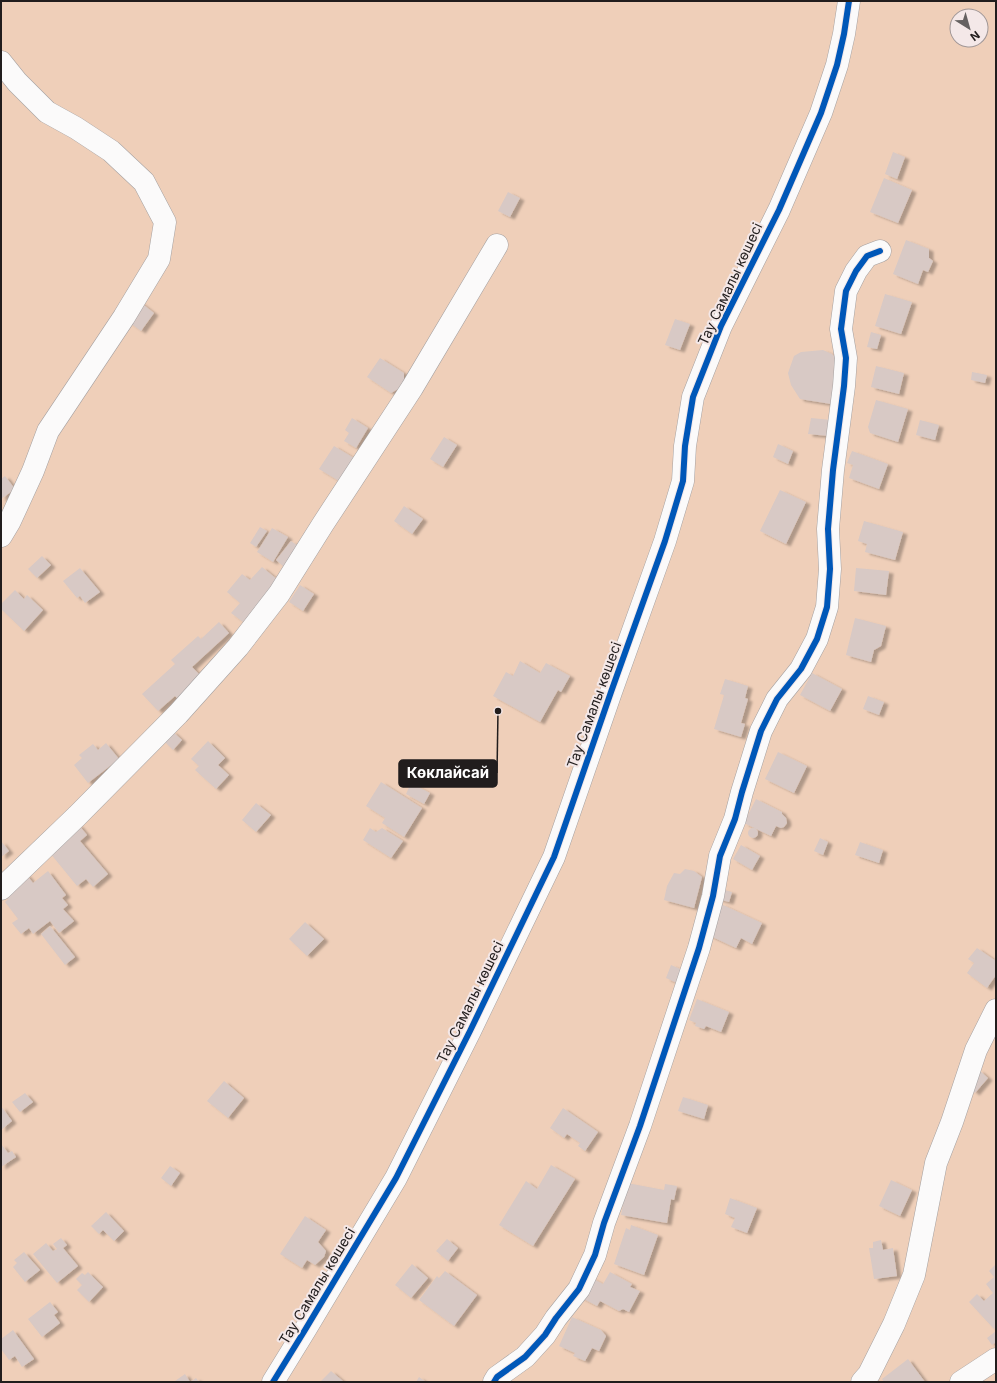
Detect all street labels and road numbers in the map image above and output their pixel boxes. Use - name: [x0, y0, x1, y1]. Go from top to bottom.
- street label: Тау Самалы көшесі: [694, 220, 765, 348]
- street label: Тау Самалы көшесі: [563, 639, 624, 770]
- street label: Тау Самалы көшесі: [433, 938, 506, 1065]
- street label: Тау Самалы көшесі: [275, 1224, 358, 1347]

